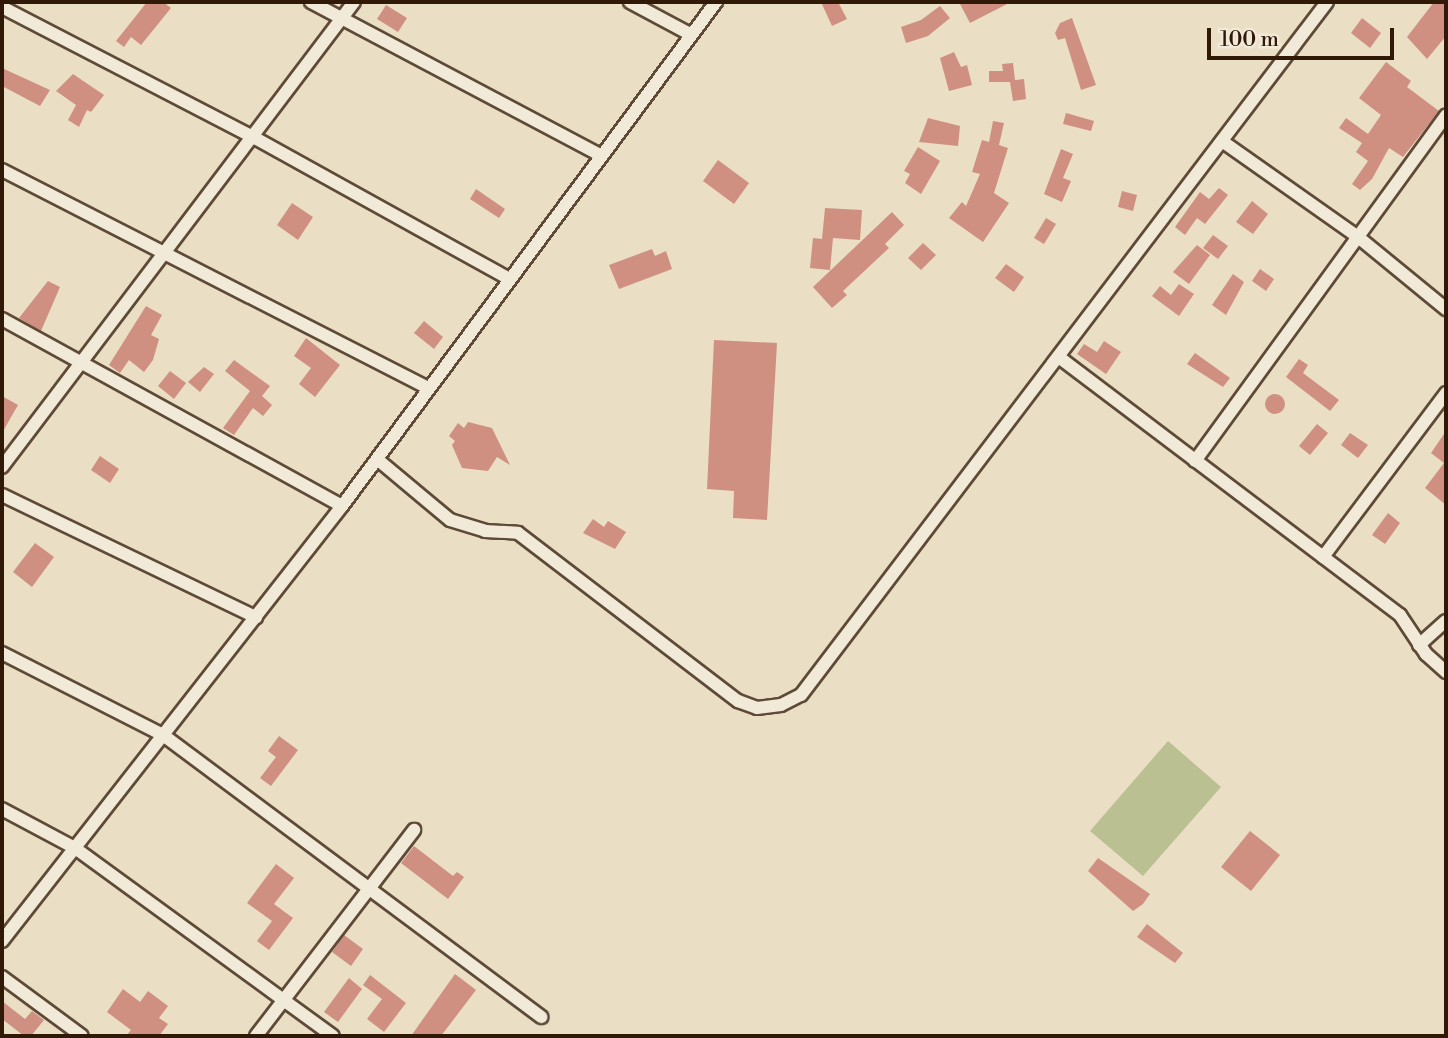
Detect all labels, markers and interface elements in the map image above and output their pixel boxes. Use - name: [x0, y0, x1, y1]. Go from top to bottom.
- scale bar: [1210, 14, 1397, 58]
- text: 100 m: [1220, 27, 1279, 53]

